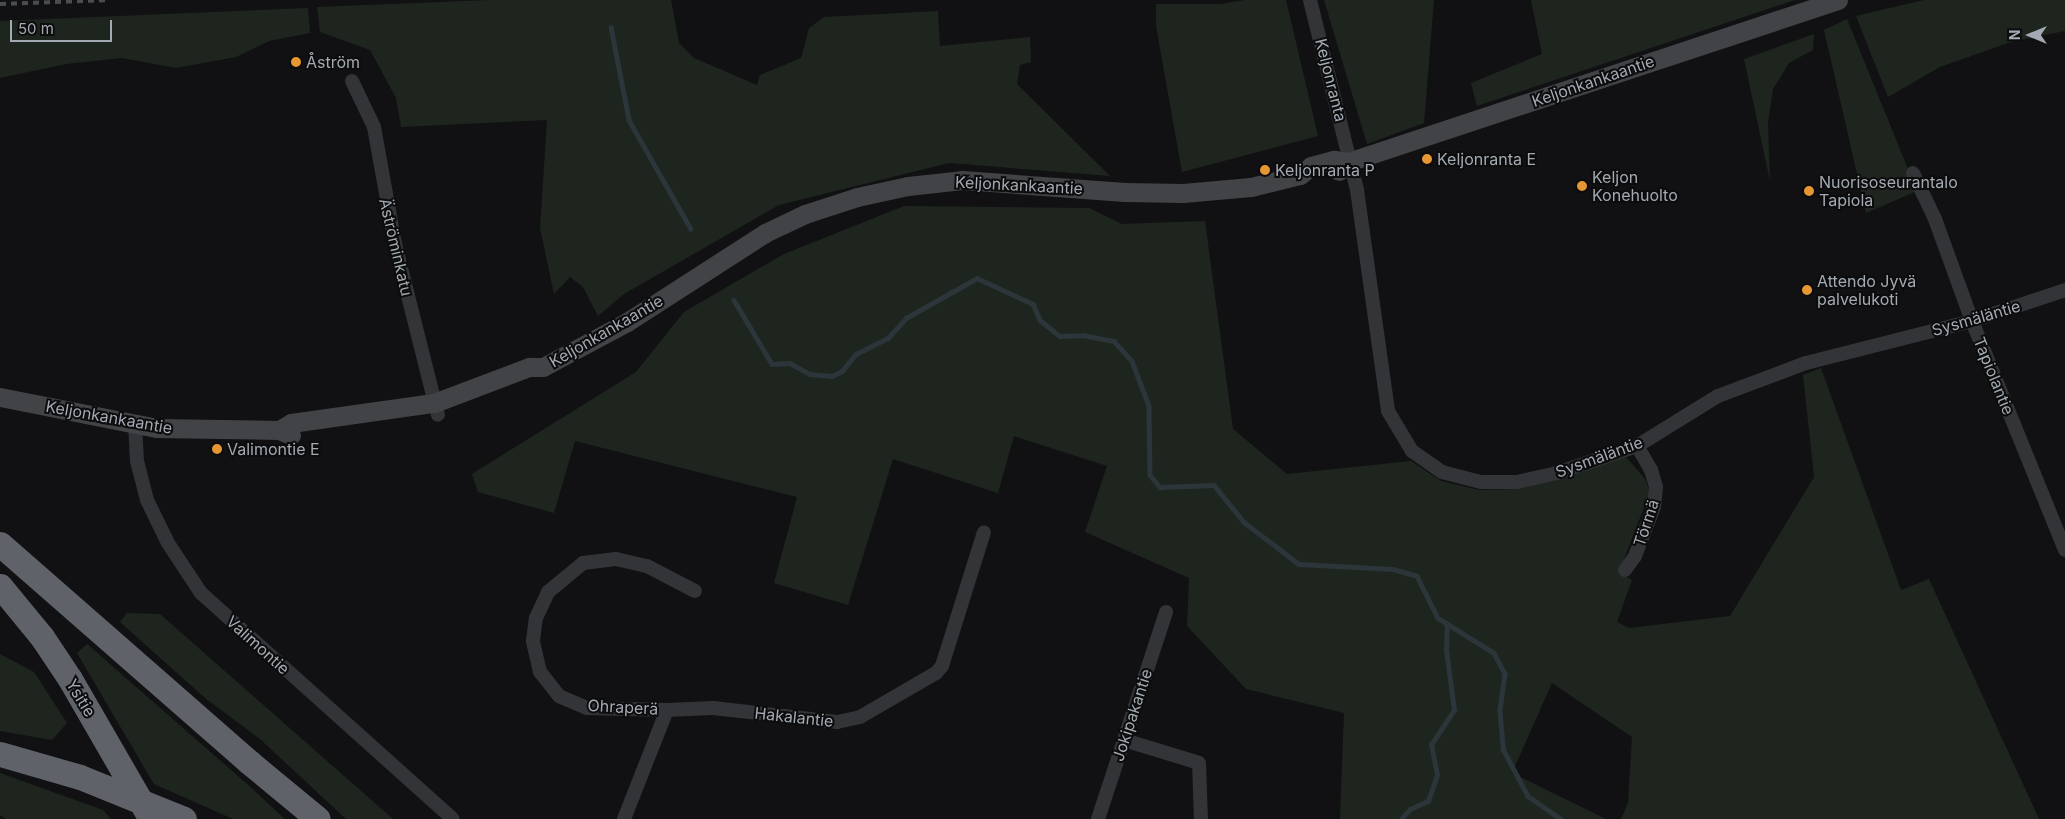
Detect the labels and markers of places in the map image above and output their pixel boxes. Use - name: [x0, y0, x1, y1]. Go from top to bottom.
- place label: Åström: [306, 52, 360, 72]
- marker: Åström: [290, 56, 302, 68]
- place label: Keljonranta E: [1437, 149, 1536, 169]
- marker: Keljonranta E: [1421, 153, 1433, 165]
- place label: Keljonranta P: [1275, 160, 1375, 180]
- marker: Keljonranta P: [1259, 164, 1271, 176]
- place label: Keljon Konehuolto: [1592, 167, 1678, 205]
- place label: Nuorisoseurantalo Tapiola: [1819, 172, 1958, 210]
- marker: Keljon Konehuolto: [1576, 180, 1588, 192]
- marker: Nuorisoseurantalo Tapiola: [1803, 185, 1815, 197]
- place label: Attendo Jyvä palvelukoti: [1817, 271, 1916, 309]
- marker: Attendo Jyvä palvelukoti: [1801, 284, 1813, 296]
- place label: Valimontie E: [227, 439, 320, 459]
- marker: Valimontie E: [211, 443, 223, 455]

